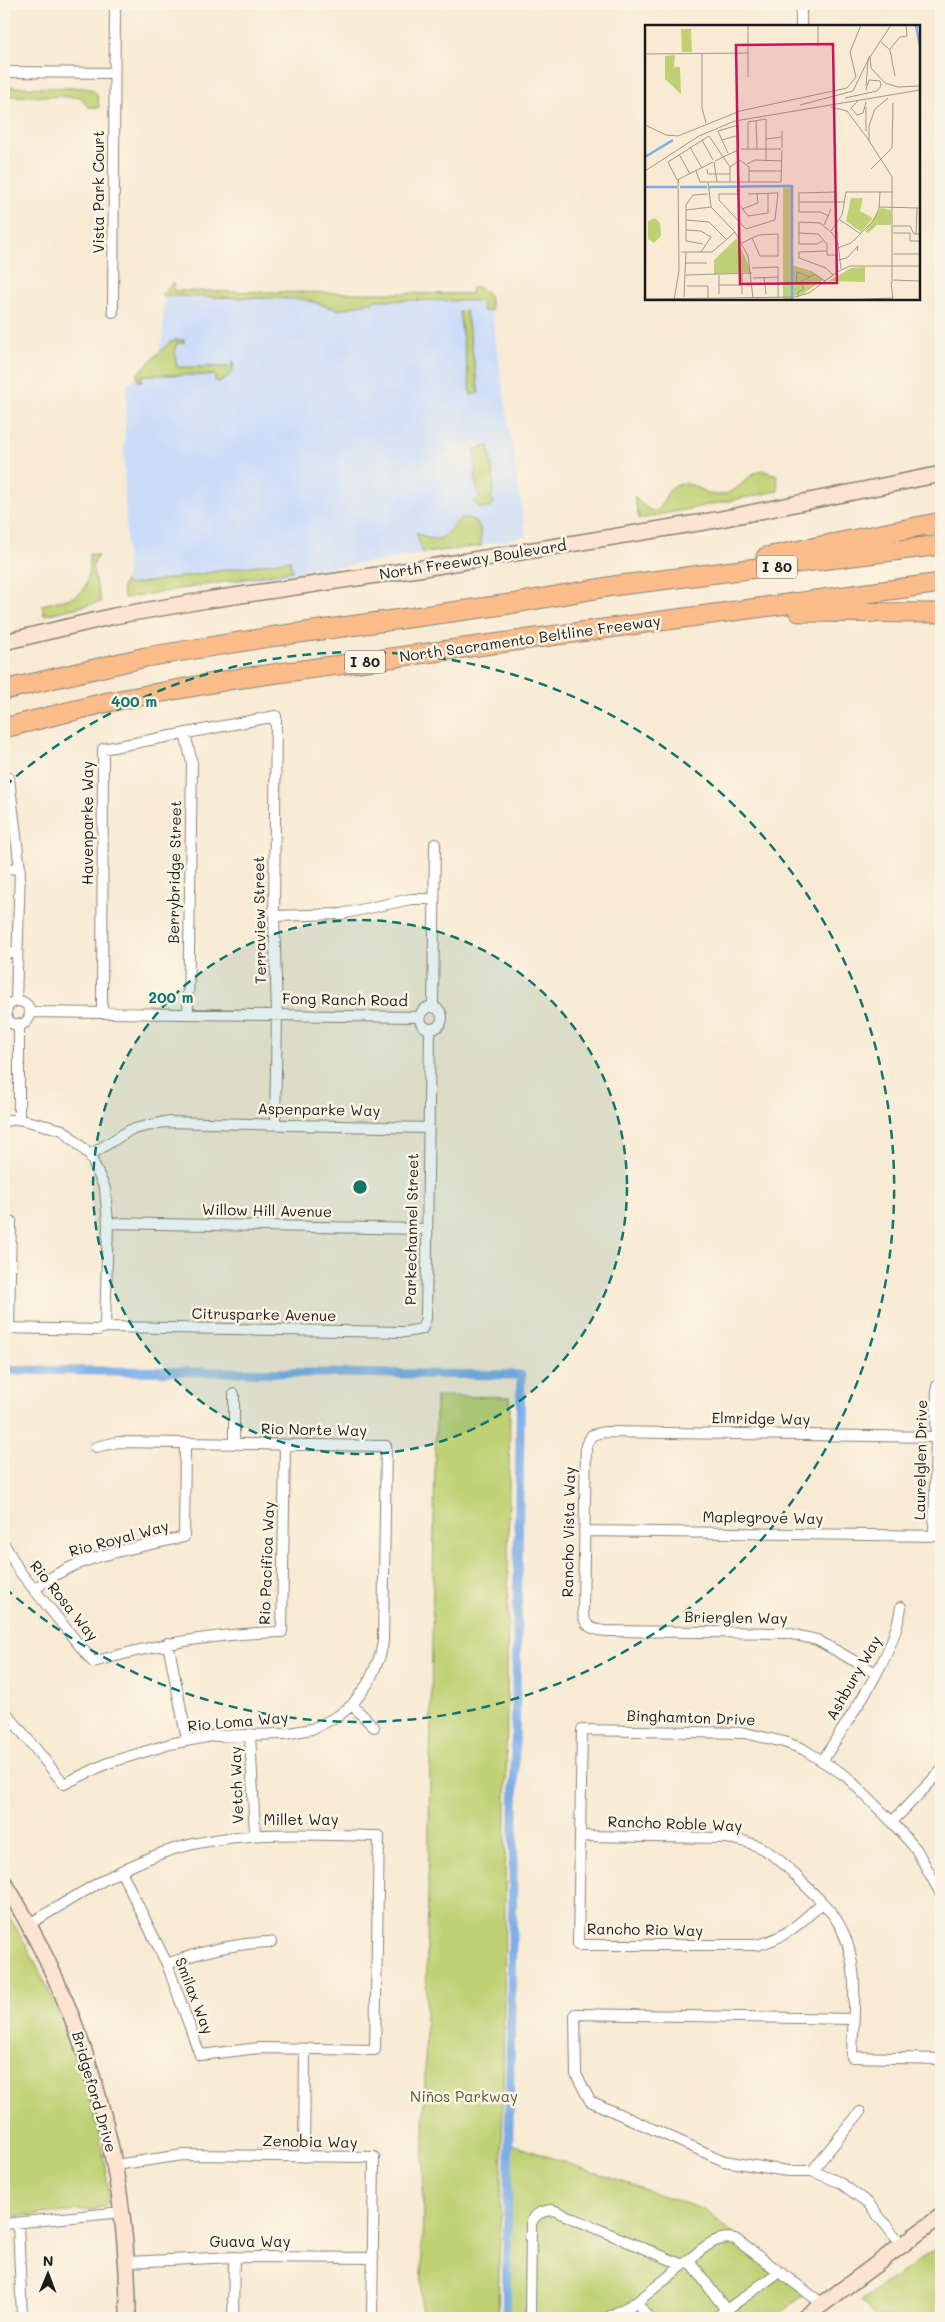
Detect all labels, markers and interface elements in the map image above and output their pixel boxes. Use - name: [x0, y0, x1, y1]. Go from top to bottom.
- inset map: [645, 25, 920, 300]
- street label: Vista Park Court: [88, 130, 108, 254]
- street label: North Freeway Boulevard: [378, 534, 568, 584]
- road number: I 80: [757, 556, 797, 578]
- street label: North Sacramento Beltline Freeway: [398, 610, 662, 666]
- road number: I 80: [345, 650, 385, 674]
- text: 400 m: [111, 691, 157, 711]
- street label: Havenparke Way: [77, 761, 97, 885]
- street label: Berrybridge Street: [163, 800, 185, 944]
- street label: Terraview Street: [248, 856, 270, 984]
- text: 200 m: [149, 987, 194, 1007]
- street label: Fong Ranch Road: [282, 988, 408, 1010]
- street label: Aspenparke Way: [257, 1098, 381, 1120]
- street label: Parkechannel Street: [400, 1153, 422, 1305]
- centre of rings: [351, 1178, 369, 1196]
- street label: Willow Hill Avenue: [202, 1199, 332, 1221]
- street label: Citrusparke Avenue: [191, 1303, 337, 1325]
- street label: Laurelglen Drive: [909, 1400, 931, 1520]
- street label: Elmridge Way: [711, 1407, 811, 1429]
- street label: Rio Norte Way: [261, 1418, 368, 1440]
- street label: Rancho Vista Way: [557, 1466, 579, 1598]
- street label: Rio Pacifica Way: [254, 1501, 278, 1625]
- street label: Maplegrove Way: [702, 1506, 824, 1528]
- street label: Rio Royal Way: [67, 1515, 171, 1561]
- street label: Rio Rosa Way: [26, 1556, 104, 1645]
- street label: Brierglen Way: [684, 1606, 788, 1628]
- street label: Ashbury Way: [821, 1631, 885, 1723]
- street label: Binghamton Drive: [626, 1705, 756, 1729]
- street label: Rio Loma Way: [187, 1707, 289, 1735]
- street label: Vetch Way: [225, 1746, 247, 1824]
- street label: Millet Way: [263, 1809, 339, 1829]
- street label: Rancho Roble Way: [607, 1811, 743, 1835]
- street label: Rancho Rio Way: [587, 1918, 704, 1940]
- street label: Smilax Way: [171, 1954, 219, 2037]
- street label: Bridgeford Drive: [68, 2029, 122, 2155]
- park label: Niños Parkway: [410, 2086, 518, 2106]
- street label: Zenobia Way: [262, 2130, 358, 2152]
- street label: Guava Way: [209, 2231, 291, 2251]
- north arrow: [22, 2250, 72, 2300]
- text: N: [43, 2251, 54, 2270]

